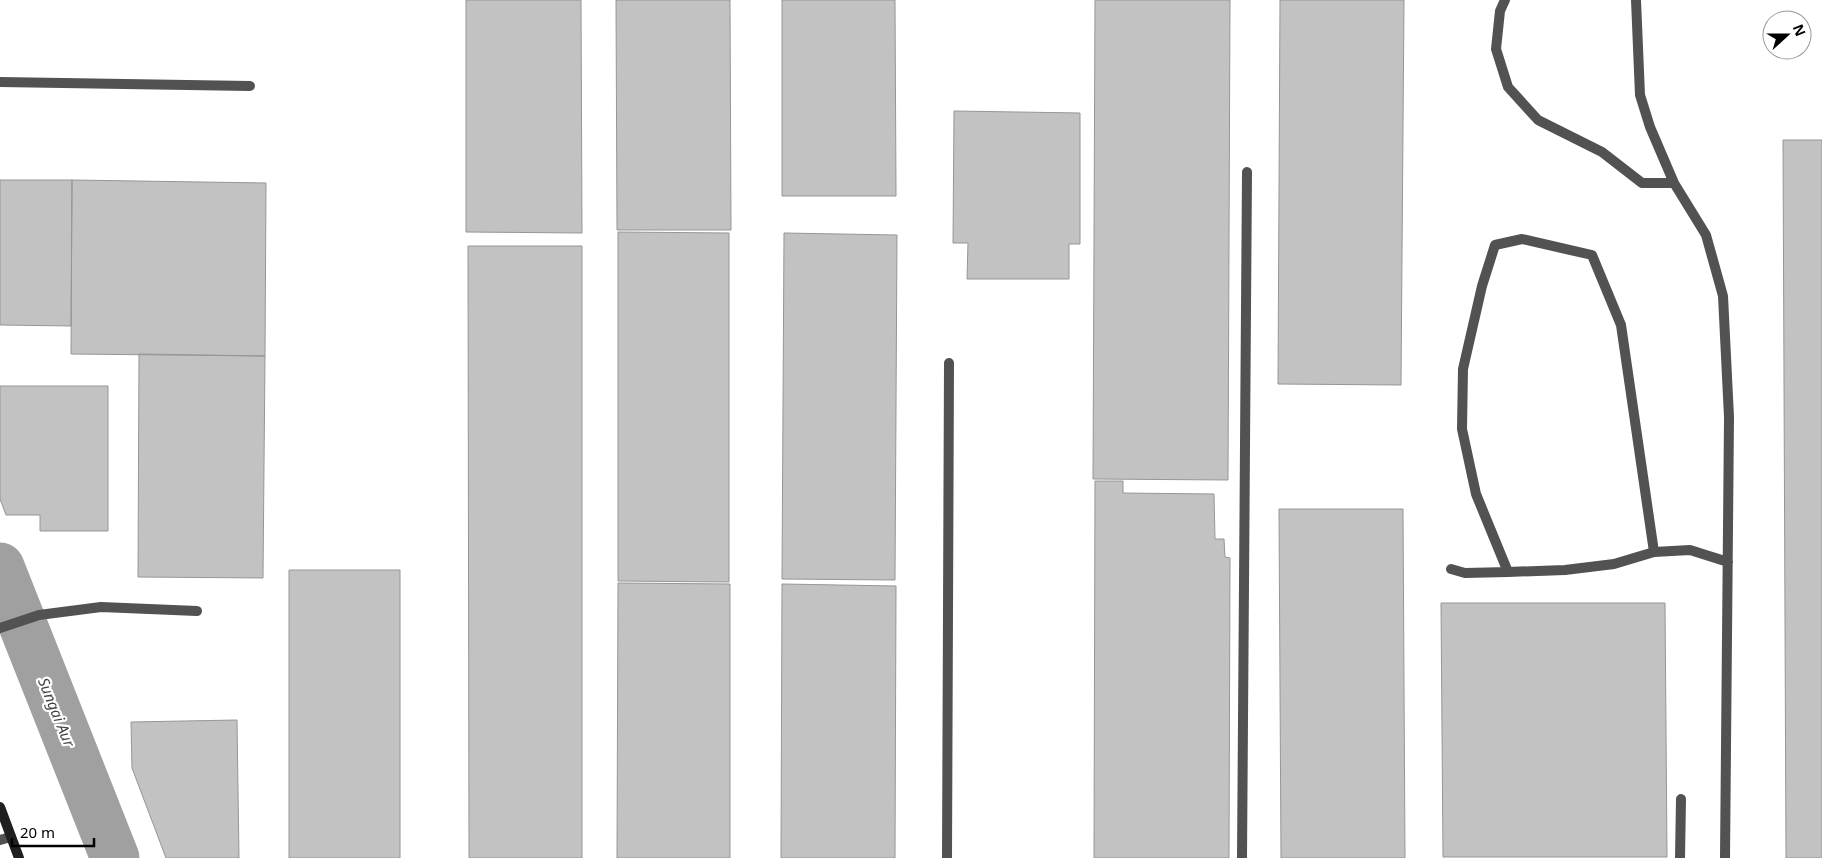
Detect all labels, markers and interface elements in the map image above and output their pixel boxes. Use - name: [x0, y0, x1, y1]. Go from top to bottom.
- north arrow: [1762, 10, 1812, 60]
- text: N: [1789, 21, 1811, 39]
- water label: Sungai Aur: [34, 674, 80, 751]
- scale bar: [12, 816, 95, 848]
- text: 20 m: [20, 822, 55, 842]

